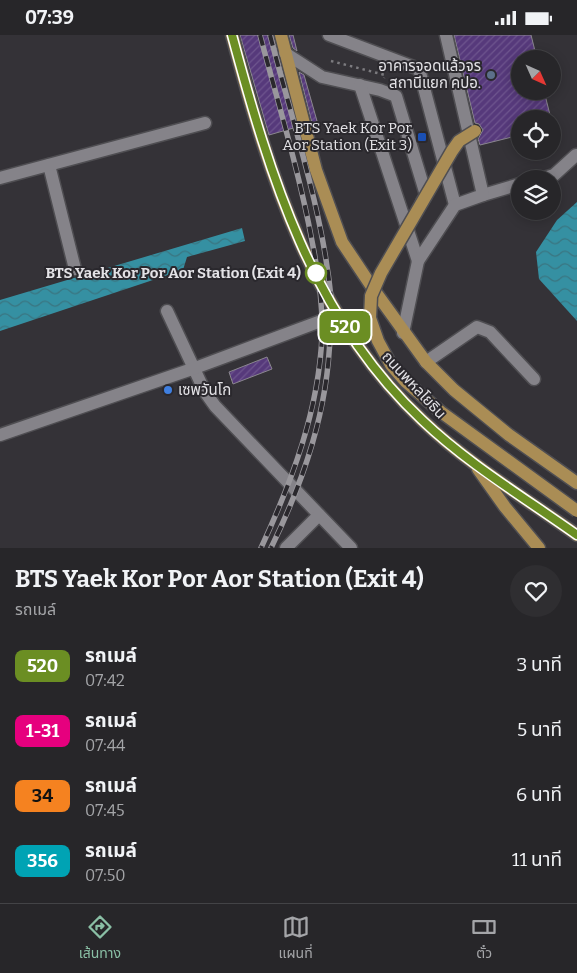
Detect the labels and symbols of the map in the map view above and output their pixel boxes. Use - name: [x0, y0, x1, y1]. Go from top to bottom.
- north arrow: [511, 50, 561, 100]
- place label: อาคารจอดแล้วจร สถานีแยก คปอ.: [378, 57, 481, 92]
- marker: อาคารจอดแล้วจร สถานีแยก คปอ.: [485, 69, 497, 81]
- place label: BTS Yaek Kor Por Aor Station (Exit 3): [282, 119, 412, 154]
- marker: BTS Yaek Kor Por Aor Station (Exit 3): [416, 131, 428, 143]
- marker: BTS Yaek Kor Por Aor Station (Exit 4): [305, 262, 327, 284]
- place label: BTS Yaek Kor Por Aor Station (Exit 4): [45, 264, 301, 282]
- line badge: 520: [316, 311, 374, 343]
- street label: ถนนพหลโยธิน: [378, 348, 450, 422]
- place label: เซพวันโก: [178, 381, 231, 399]
- marker: เซพวันโก: [162, 384, 174, 396]

